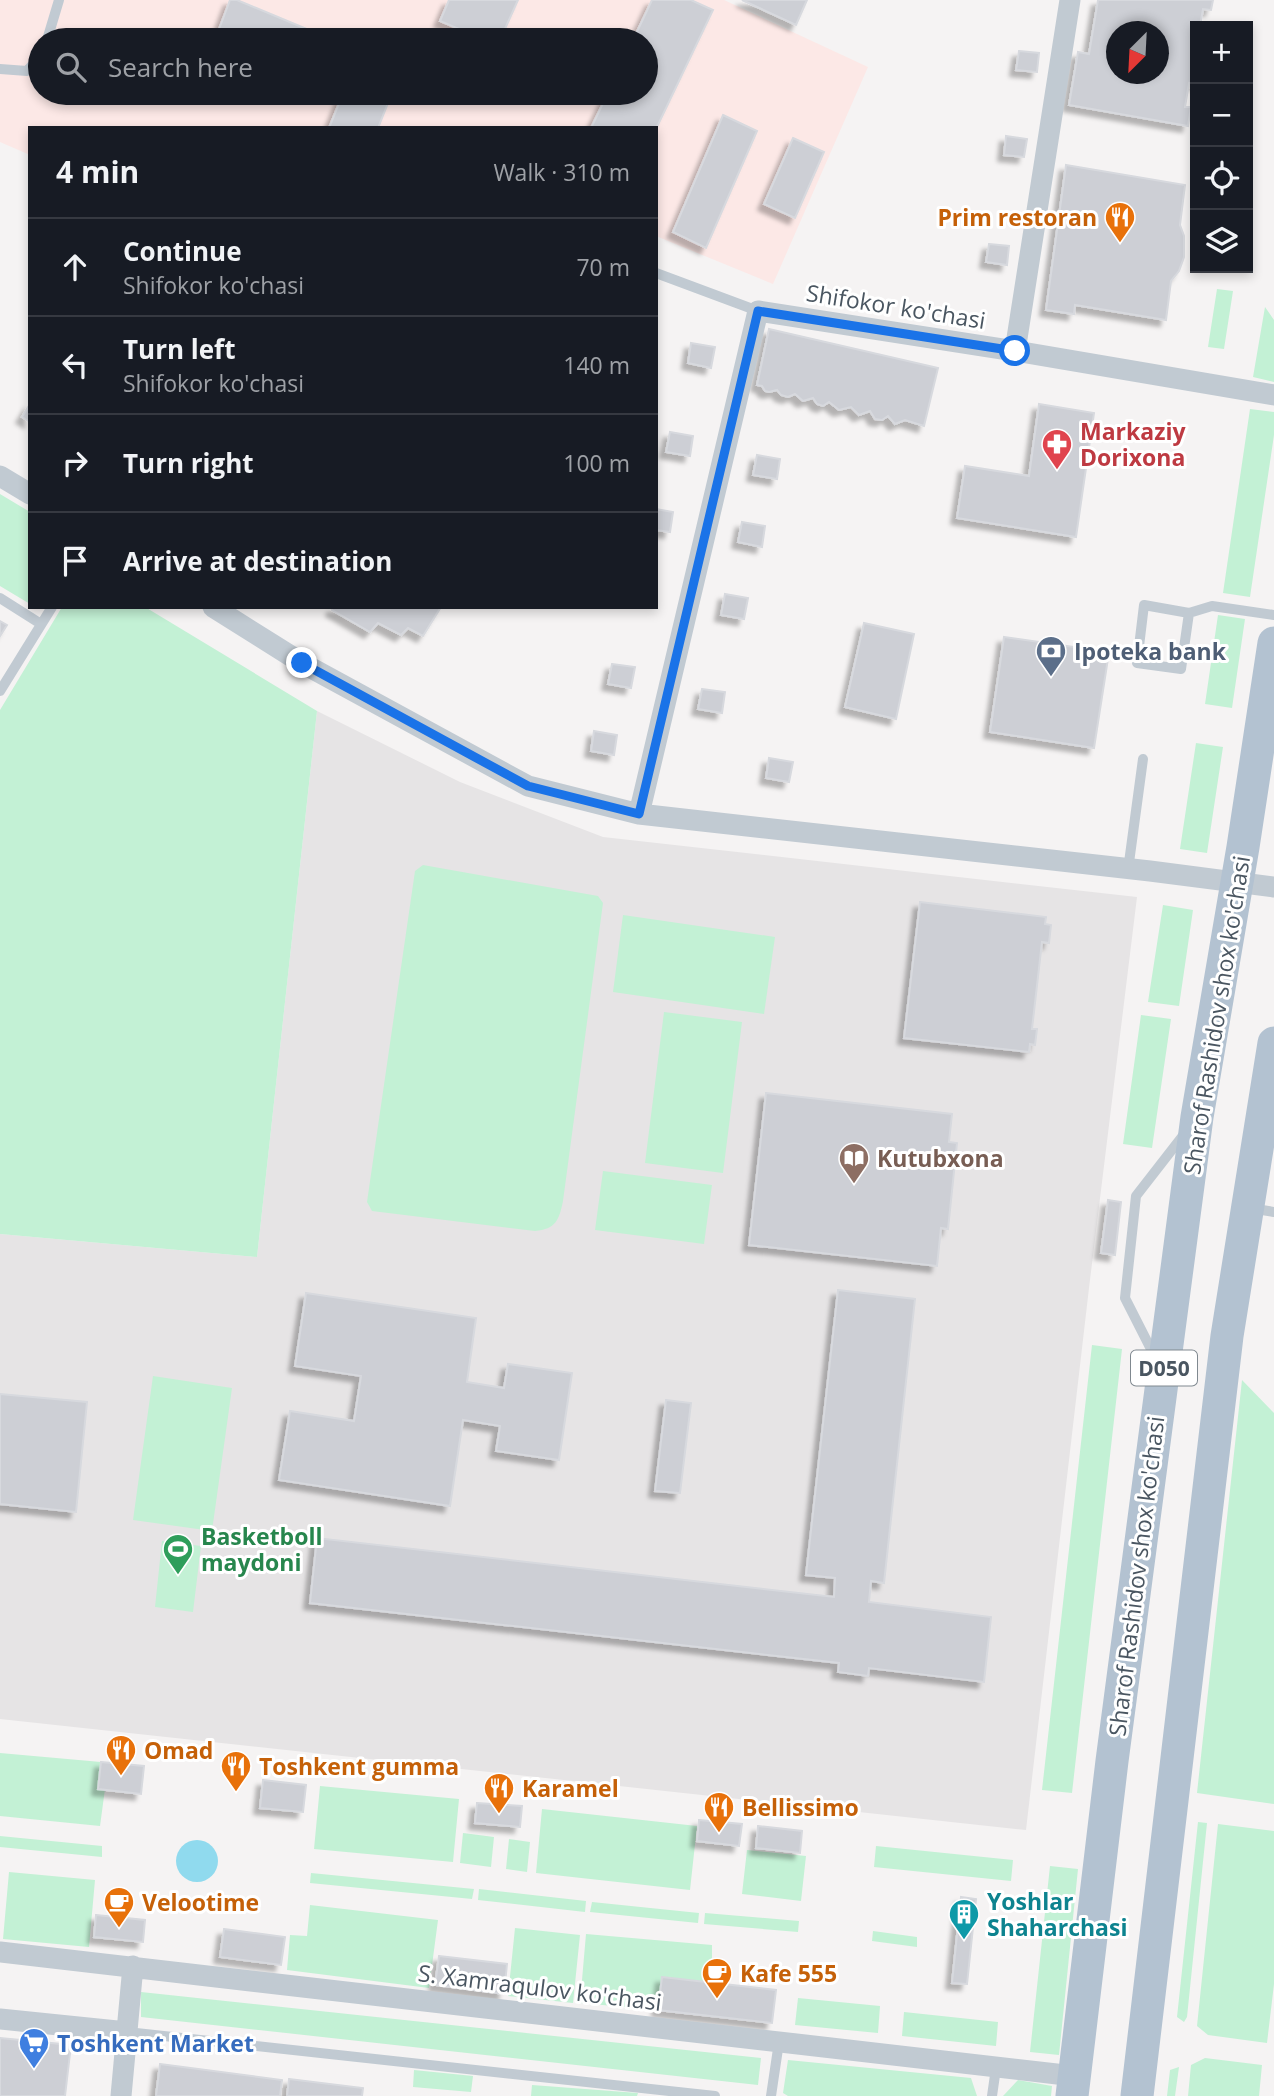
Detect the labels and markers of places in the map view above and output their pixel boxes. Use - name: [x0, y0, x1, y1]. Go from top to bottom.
- restaurant icon: Prim restoran: [1103, 200, 1137, 244]
- place label: Prim restoran: [937, 201, 1097, 233]
- place label: Markaziy Dorixona: [1080, 415, 1186, 473]
- pharmacy icon: Markaziy Dorixona: [1040, 427, 1074, 471]
- bank icon: Ipoteka bank: [1034, 634, 1068, 678]
- place label: Ipoteka bank: [1074, 635, 1227, 667]
- library icon: Kutubxona: [837, 1141, 871, 1185]
- place label: Kutubxona: [877, 1142, 1004, 1174]
- place label: Basketboll maydoni: [201, 1520, 322, 1578]
- sports icon: Basketboll maydoni: [161, 1532, 195, 1576]
- restaurant icon: Omad: [104, 1733, 138, 1777]
- place label: Omad: [144, 1734, 213, 1766]
- restaurant icon: Toshkent gumma: [219, 1749, 253, 1793]
- place label: Toshkent gumma: [259, 1750, 459, 1782]
- restaurant icon: Karamel: [482, 1771, 516, 1815]
- place label: Karamel: [522, 1772, 619, 1804]
- restaurant icon: Bellissimo: [702, 1790, 736, 1834]
- place label: Bellissimo: [742, 1791, 859, 1823]
- cafe icon: Velootime: [102, 1885, 136, 1929]
- place label: Yoshlar Shaharchasi: [987, 1885, 1127, 1943]
- place label: Velootime: [142, 1886, 259, 1918]
- building icon: Yoshlar Shaharchasi: [947, 1897, 981, 1941]
- cafe icon: Kafe 555: [700, 1956, 734, 2000]
- place label: Kafe 555: [740, 1957, 837, 1989]
- supermarket icon: Toshkent Market: [17, 2026, 51, 2070]
- place label: Toshkent Market: [57, 2027, 254, 2059]

